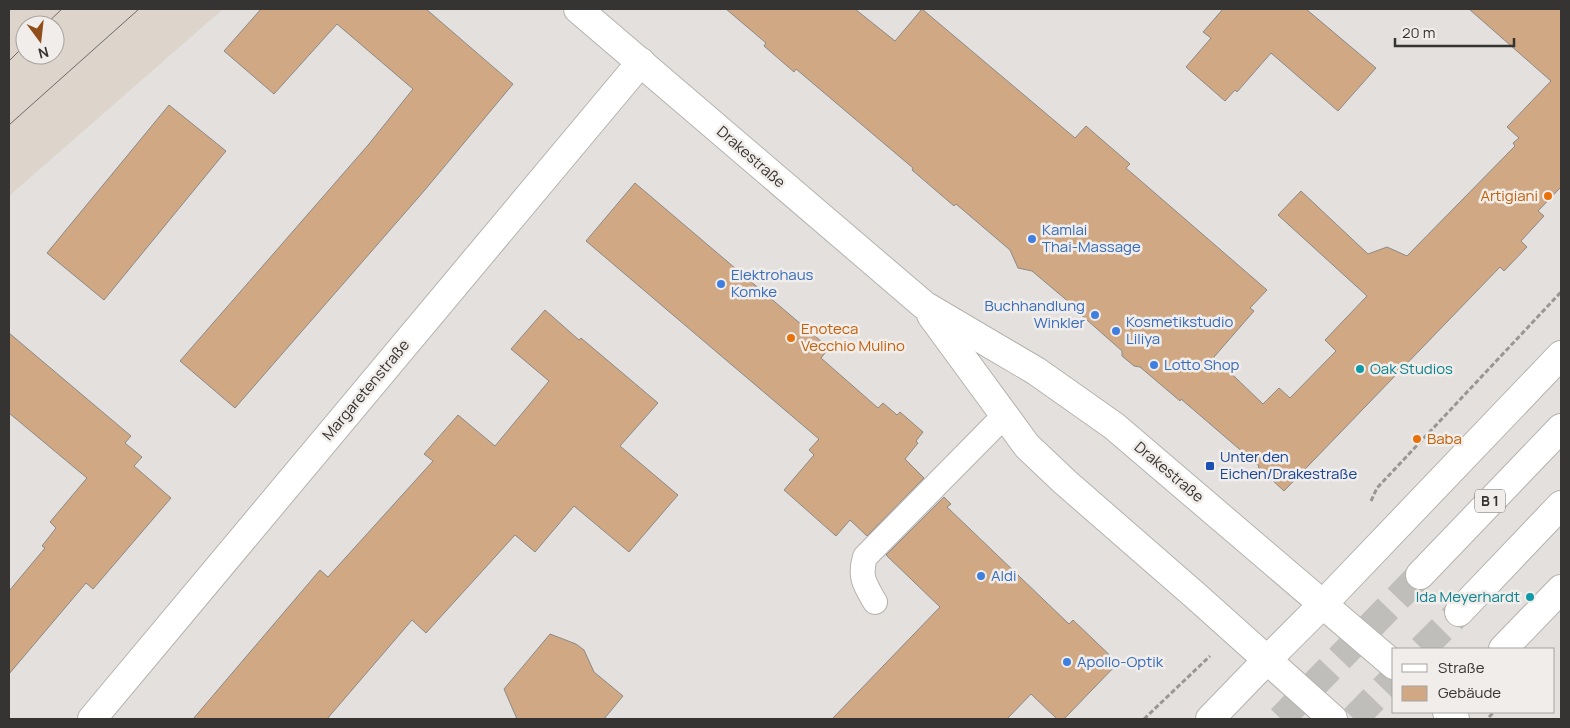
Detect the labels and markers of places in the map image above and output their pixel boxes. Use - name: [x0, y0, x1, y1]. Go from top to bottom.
- place label: Artigiani: [1480, 185, 1538, 206]
- marker: Artigiani: [1542, 190, 1554, 202]
- place label: Kamlai Thai-Massage: [1042, 219, 1141, 257]
- marker: Kamlai Thai-Massage: [1026, 233, 1038, 245]
- place label: Elektrohaus Komke: [731, 264, 814, 302]
- marker: Elektrohaus Komke: [715, 278, 727, 290]
- place label: Buchhandlung Winkler: [984, 295, 1086, 333]
- marker: Buchhandlung Winkler: [1089, 309, 1101, 321]
- place label: Kosmetikstudio Liliya: [1126, 311, 1233, 349]
- place label: Enoteca Vecchio Mulino: [801, 318, 905, 356]
- marker: Kosmetikstudio Liliya: [1110, 325, 1122, 337]
- marker: Enoteca Vecchio Mulino: [785, 332, 797, 344]
- place label: Lotto Shop: [1164, 354, 1240, 375]
- place label: Oak Studios: [1370, 358, 1453, 379]
- marker: Lotto Shop: [1148, 359, 1160, 371]
- marker: Oak Studios: [1354, 363, 1366, 375]
- place label: Baba: [1427, 428, 1462, 449]
- marker: Baba: [1411, 433, 1423, 445]
- place label: Unter den Eichen/Drakestraße: [1220, 446, 1357, 484]
- marker: Unter den Eichen/Drakestraße: [1204, 460, 1216, 472]
- place label: Aldi: [991, 565, 1016, 586]
- marker: Aldi: [975, 570, 987, 582]
- place label: Ida Meyerhardt: [1416, 586, 1520, 607]
- marker: Ida Meyerhardt: [1524, 591, 1536, 603]
- place label: Apollo-Optik: [1077, 651, 1164, 672]
- marker: Apollo-Optik: [1061, 656, 1073, 668]

